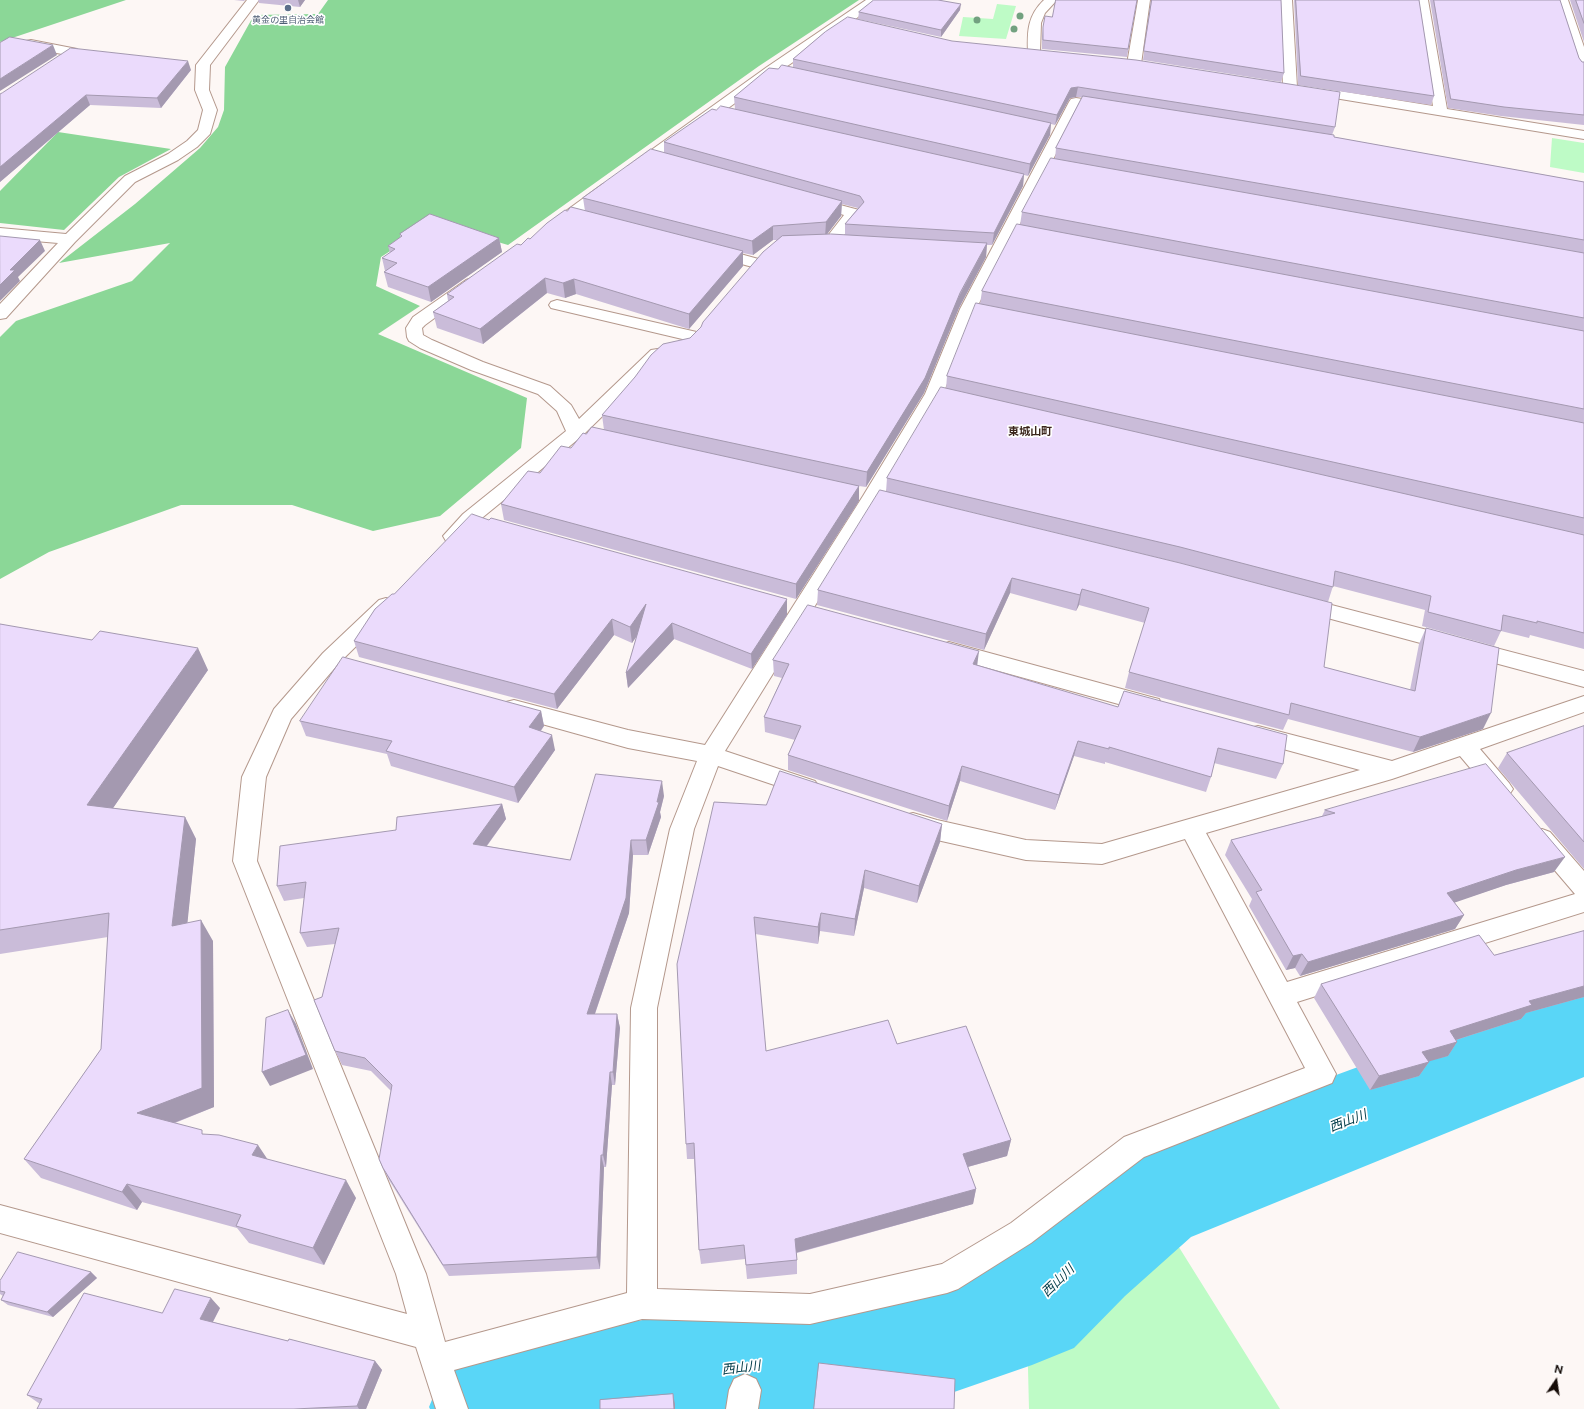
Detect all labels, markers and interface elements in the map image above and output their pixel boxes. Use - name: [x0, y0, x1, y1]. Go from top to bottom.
- marker: 黄金の里自治会館: [283, 3, 293, 13]
- place label: 黄金の里自治会館: [252, 15, 324, 25]
- district label: 東城山町: [1008, 425, 1052, 439]
- water label: 西山川: [1327, 1107, 1369, 1135]
- water label: 西山川: [1039, 1262, 1077, 1300]
- water label: 西山川: [721, 1358, 761, 1378]
- north arrow: [1536, 1361, 1576, 1401]
- text: N: [1553, 1362, 1564, 1376]

